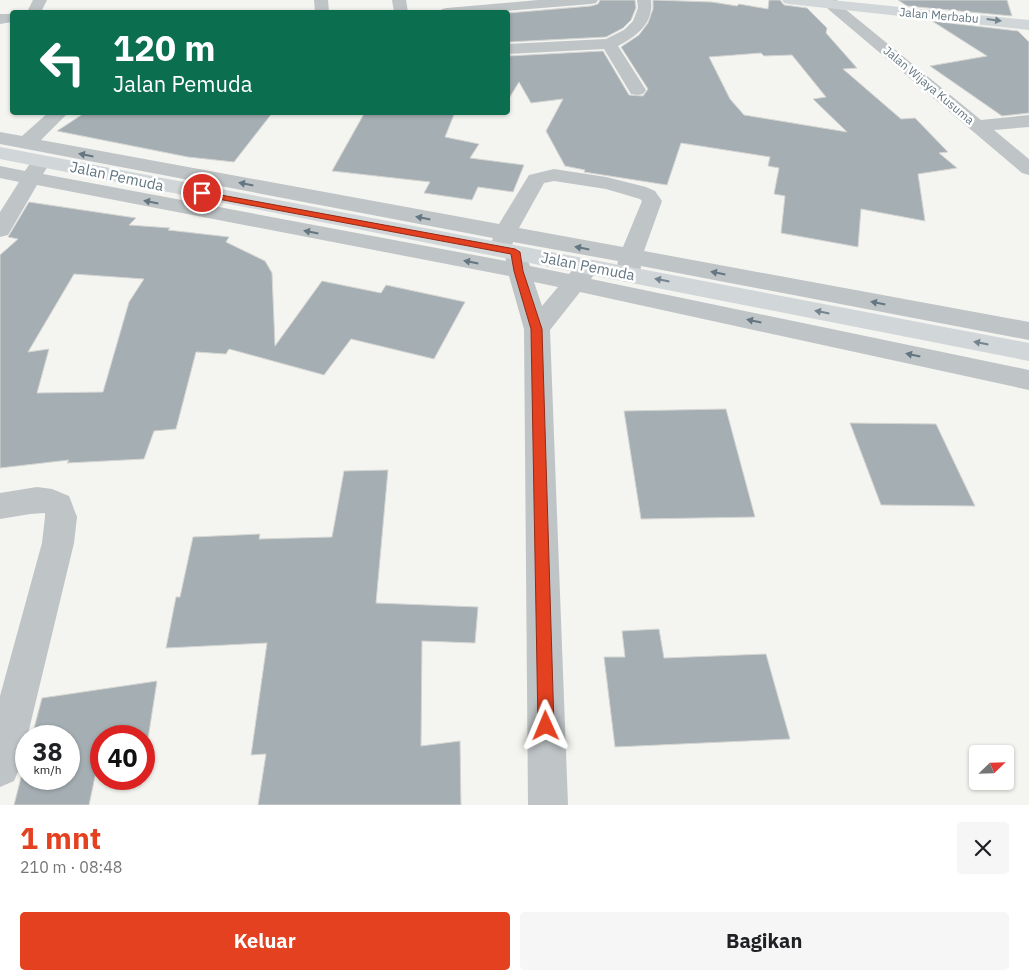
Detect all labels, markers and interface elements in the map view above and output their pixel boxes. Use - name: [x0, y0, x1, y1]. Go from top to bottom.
- street label: Jalan Merbabu: [899, 4, 979, 26]
- one-way arrow: [986, 16, 1002, 24]
- text: 120 m: [113, 25, 216, 71]
- icon: left: [30, 30, 95, 95]
- street label: Jalan Wijaya Kusuma: [881, 43, 978, 128]
- text: Jalan Pemuda: [113, 69, 253, 98]
- one-way arrow: [78, 150, 94, 158]
- street label: Jalan Pemuda: [68, 157, 166, 195]
- pin: [181, 172, 223, 214]
- icon: arrive: [188, 179, 216, 207]
- one-way arrow: [238, 180, 254, 188]
- one-way arrow: [143, 197, 159, 205]
- one-way arrow: [414, 213, 430, 221]
- one-way arrow: [303, 227, 319, 235]
- one-way arrow: [574, 243, 590, 251]
- street label: Jalan Pemuda: [539, 248, 637, 284]
- one-way arrow: [462, 257, 478, 265]
- one-way arrow: [711, 269, 726, 277]
- one-way arrow: [654, 276, 670, 284]
- one-way arrow: [870, 299, 885, 307]
- one-way arrow: [813, 307, 829, 315]
- one-way arrow: [746, 317, 762, 325]
- one-way arrow: [974, 339, 989, 347]
- one-way arrow: [905, 351, 920, 359]
- position arrow: [519, 699, 571, 751]
- speed limit sign: 40: [90, 725, 155, 790]
- text: 38: [32, 735, 63, 768]
- north arrow: [969, 745, 1014, 790]
- map controls: [969, 745, 1014, 790]
- text: km/h: [33, 762, 62, 777]
- text: 1 mnt: [20, 818, 101, 857]
- button: close: [957, 822, 1009, 874]
- text: 210 m · 08:48: [20, 857, 122, 877]
- button: Keluar: [20, 912, 510, 970]
- button: Bagikan: [520, 912, 1009, 970]

